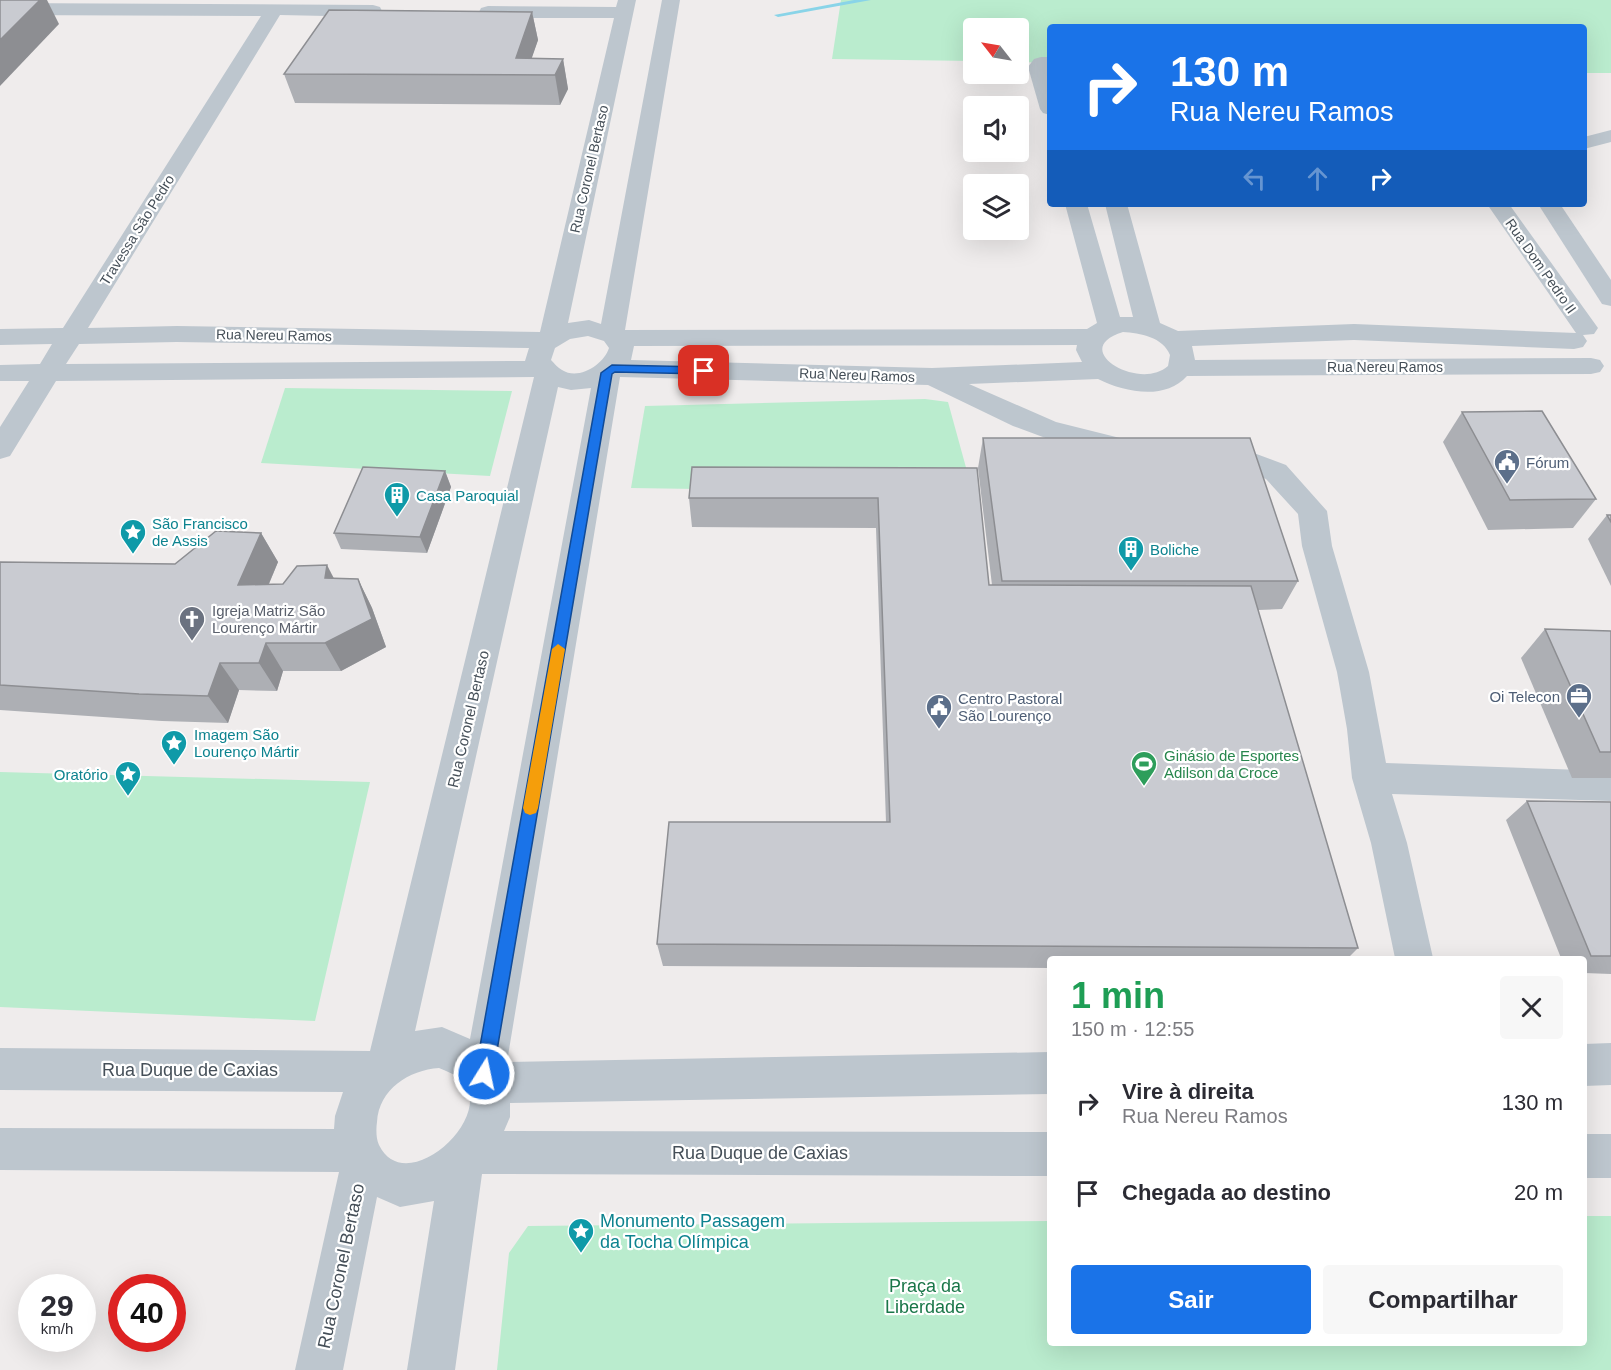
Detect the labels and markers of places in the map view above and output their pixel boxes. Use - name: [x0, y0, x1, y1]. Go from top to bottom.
- pin: [678, 345, 729, 396]
- public building icon: Fórum: [1492, 447, 1522, 485]
- place label: Fórum: [1526, 454, 1569, 471]
- building icon: Casa Paroquial: [382, 480, 412, 518]
- place label: Casa Paroquial: [416, 487, 519, 504]
- place label: São Francisco de Assis: [152, 515, 248, 549]
- place icon: São Francisco de Assis: [118, 517, 148, 555]
- building icon: Boliche: [1116, 534, 1146, 572]
- place label: Boliche: [1150, 541, 1199, 558]
- place label: Igreja Matriz São Lourenço Mártir: [212, 602, 325, 636]
- church icon: Igreja Matriz São Lourenço Mártir: [177, 604, 207, 642]
- office icon: Oi Telecon: [1564, 681, 1594, 719]
- place label: Oi Telecon: [1489, 688, 1560, 705]
- place label: Centro Pastoral São Lourenço: [958, 690, 1062, 724]
- public building icon: Centro Pastoral São Lourenço: [924, 692, 954, 730]
- place label: Imagem São Lourenço Mártir: [194, 726, 299, 760]
- place icon: Imagem São Lourenço Mártir: [159, 728, 189, 766]
- place label: Ginásio de Esportes Adilson da Croce: [1164, 747, 1299, 781]
- sports icon: Ginásio de Esportes Adilson da Croce: [1129, 749, 1159, 787]
- place icon: Oratório: [113, 759, 143, 797]
- place label: Oratório: [54, 766, 108, 783]
- place label: Monumento Passagem da Tocha Olímpica: [600, 1211, 785, 1252]
- place icon: Monumento Passagem da Tocha Olímpica: [566, 1216, 596, 1254]

